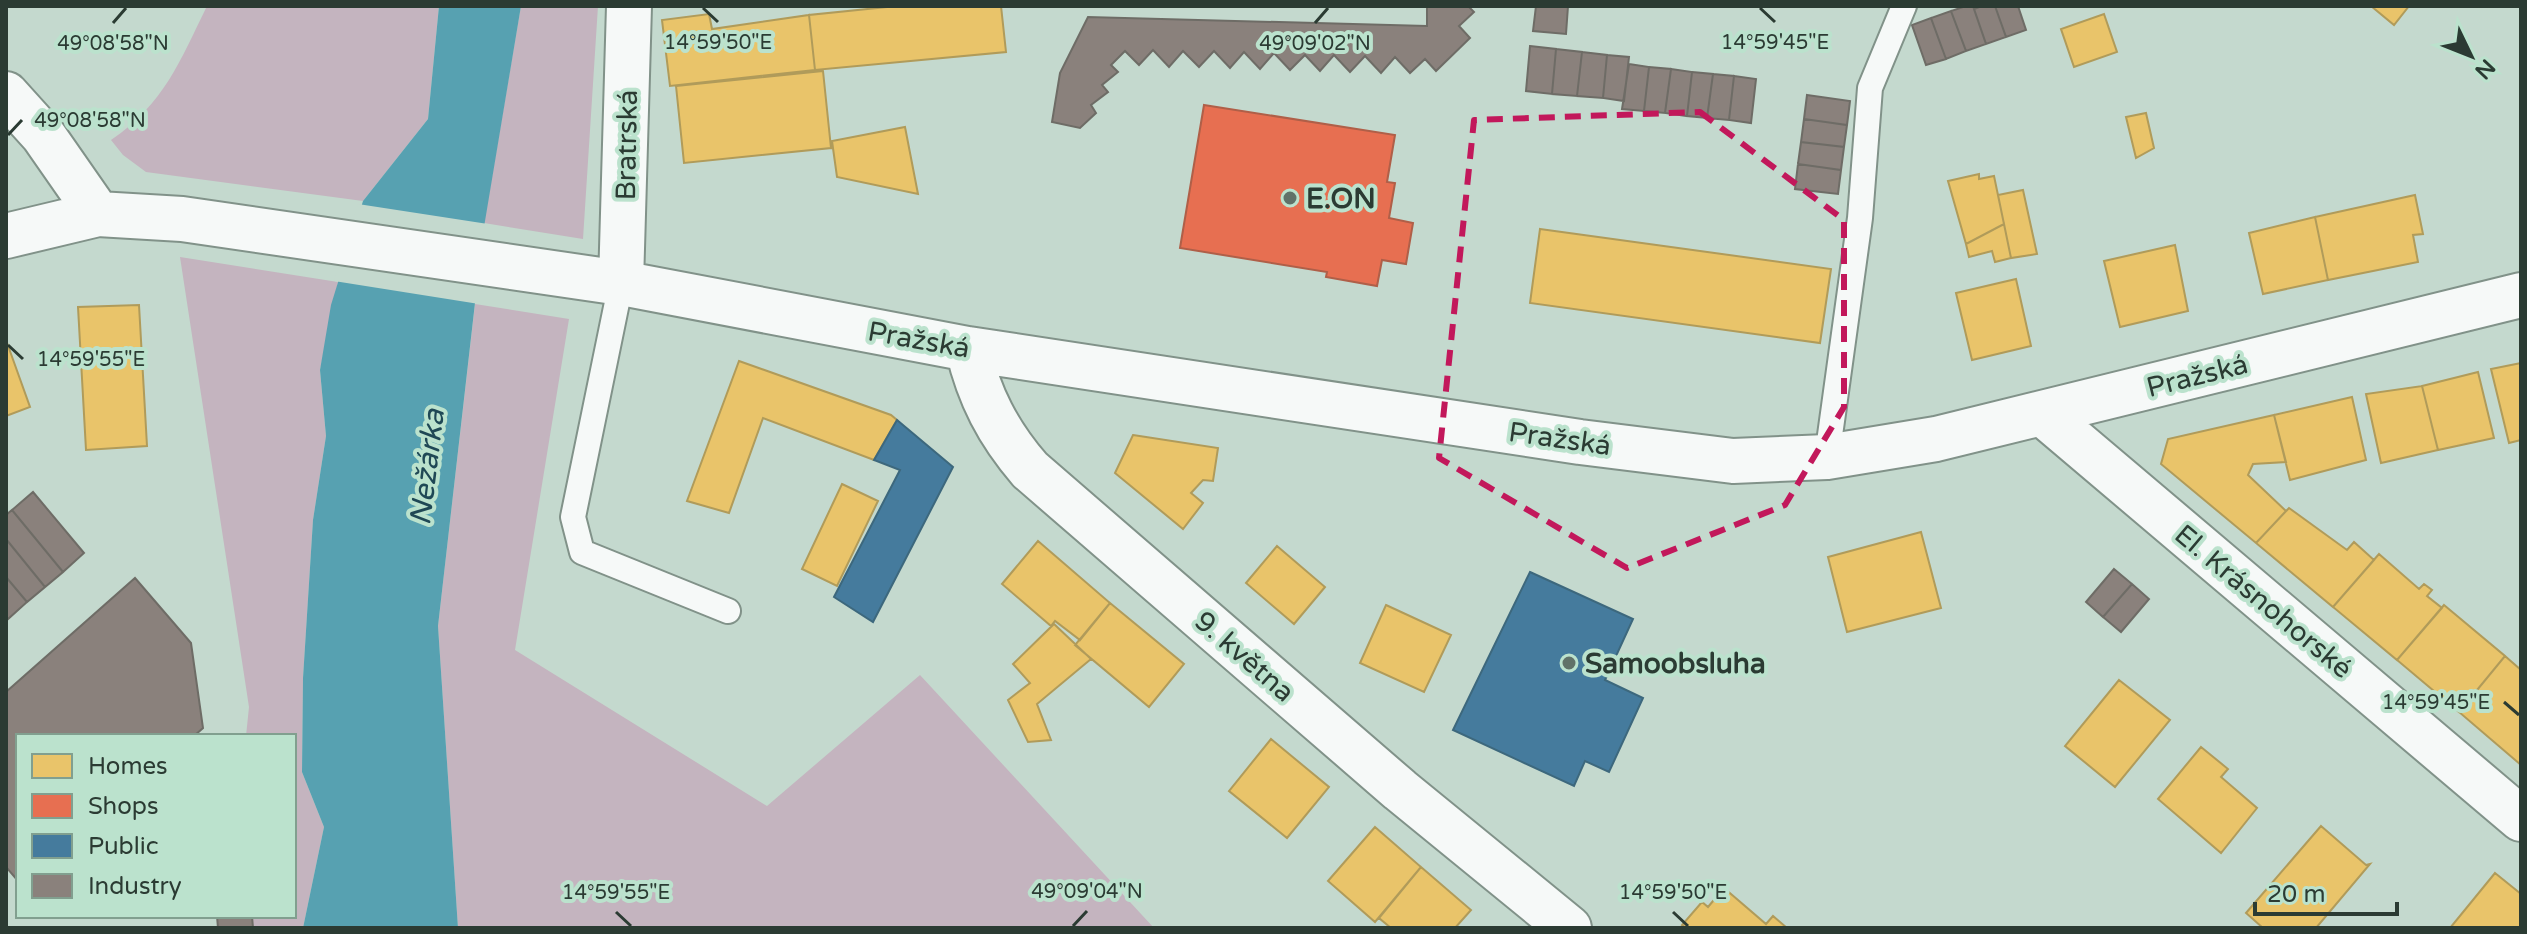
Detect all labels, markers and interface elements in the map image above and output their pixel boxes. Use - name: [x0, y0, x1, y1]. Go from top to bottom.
- north arrow: [2431, 16, 2511, 96]
- text: 14°59'50"E: [664, 31, 772, 55]
- text: 14°59'45"E: [1721, 31, 1829, 55]
- text: 49°08'58"N: [57, 32, 169, 56]
- text: 49°09'02"N: [1259, 32, 1371, 56]
- text: N: [2469, 54, 2500, 84]
- street label: Bratrská: [609, 89, 645, 201]
- text: 49°08'58"N: [34, 109, 146, 133]
- place label: E.ON: [1306, 182, 1376, 216]
- marker: E.ON: [1281, 189, 1299, 207]
- street label: Pražská: [865, 314, 973, 366]
- street label: Pražská: [2143, 347, 2251, 405]
- text: 14°59'55"E: [37, 348, 145, 372]
- water label: Nežárka: [402, 406, 453, 527]
- street label: Pražská: [1506, 415, 1613, 463]
- street label: El. Krásnohorské: [2168, 518, 2359, 686]
- street label: 9. května: [1187, 604, 1301, 709]
- place label: Samoobsluha: [1585, 647, 1766, 681]
- marker: Samoobsluha: [1560, 654, 1578, 672]
- text: 14°59'45"E: [2382, 691, 2490, 715]
- legend: [16, 734, 296, 918]
- text: Homes: [88, 752, 168, 781]
- text: Shops: [88, 792, 158, 821]
- text: Public: [88, 832, 158, 861]
- scale bar: [2255, 866, 2397, 916]
- text: Industry: [88, 872, 182, 901]
- text: 49°09'04"N: [1031, 880, 1143, 904]
- text: 20 m: [2267, 880, 2325, 909]
- text: 14°59'55"E: [562, 881, 670, 905]
- text: 14°59'50"E: [1619, 881, 1727, 905]

